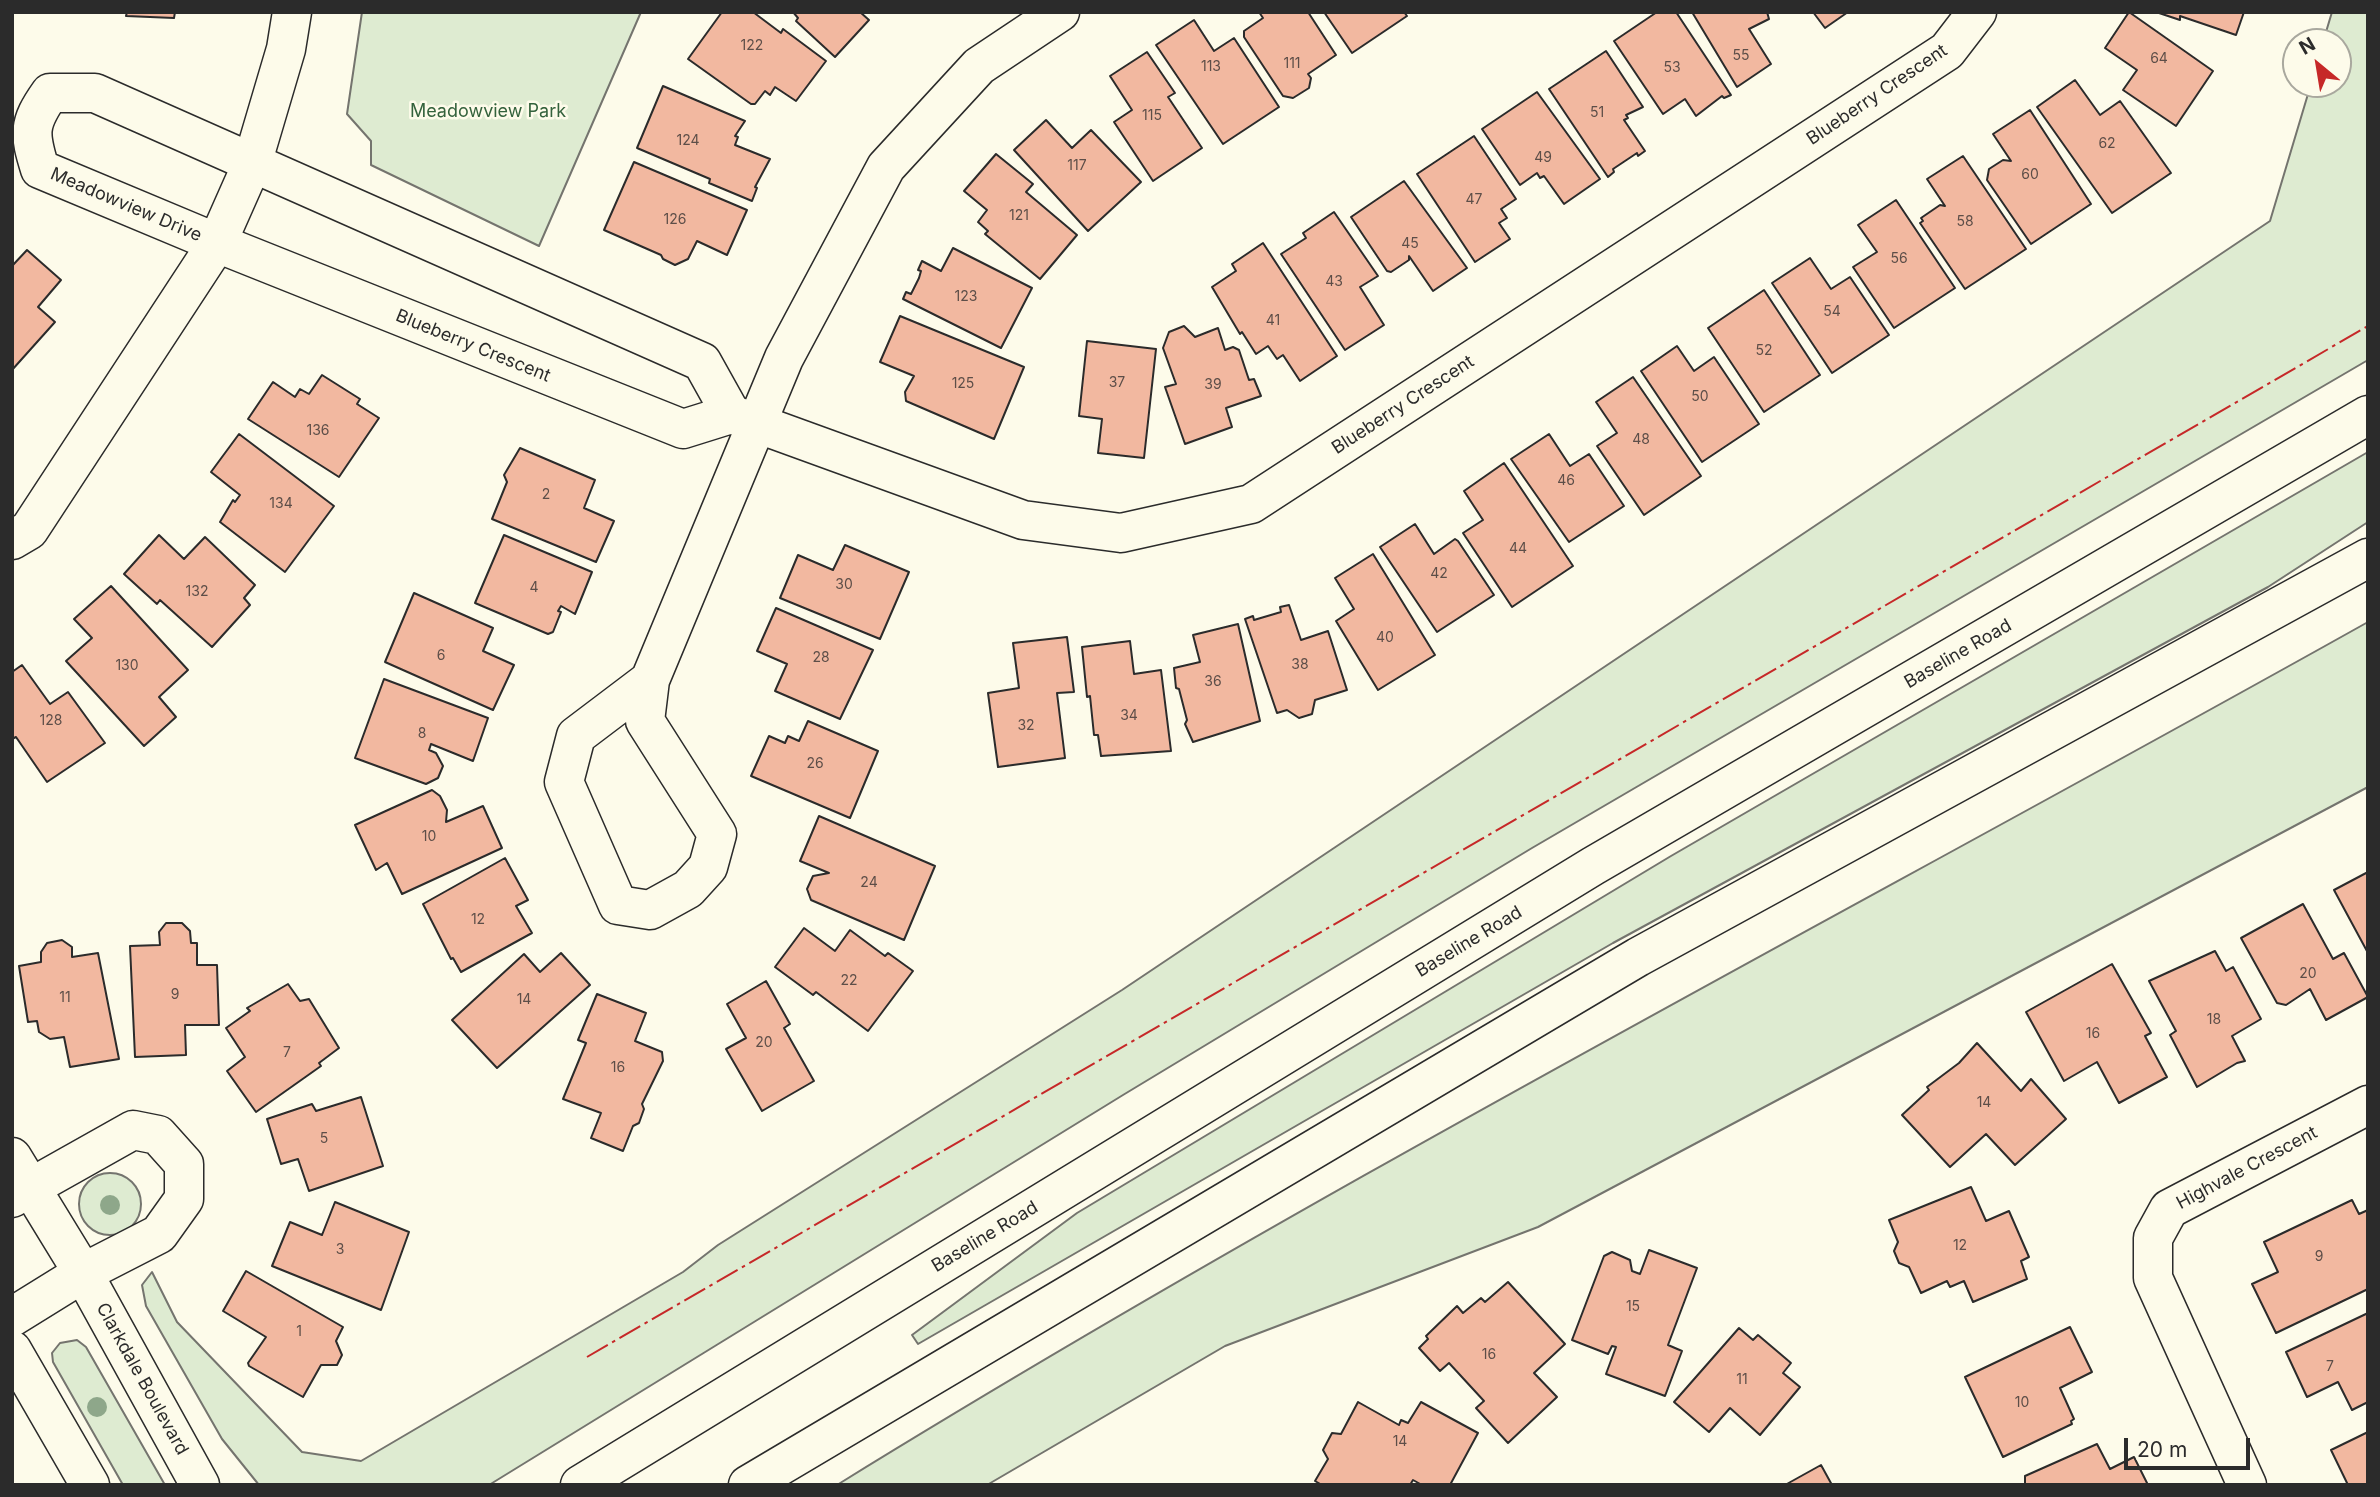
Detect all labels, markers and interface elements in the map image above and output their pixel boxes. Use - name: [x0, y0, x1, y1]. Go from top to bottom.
- north arrow: [2282, 28, 2352, 98]
- text: N: [2295, 33, 2319, 60]
- house number: 122: [741, 38, 763, 54]
- street label: Blueberry Crescent: [1803, 40, 1951, 150]
- house number: 55: [1732, 48, 1750, 64]
- house number: 64: [2150, 51, 2168, 67]
- house number: 111: [1283, 56, 1301, 72]
- house number: 113: [1201, 59, 1221, 75]
- house number: 53: [1663, 60, 1681, 76]
- park label: Meadowview Park: [410, 101, 566, 123]
- house number: 51: [1590, 105, 1604, 121]
- house number: 115: [1142, 108, 1162, 124]
- house number: 124: [676, 133, 700, 149]
- house number: 62: [2098, 136, 2116, 152]
- house number: 49: [1534, 150, 1552, 166]
- house number: 117: [1067, 158, 1087, 174]
- street label: Meadowview Drive: [47, 163, 205, 247]
- house number: 60: [2021, 167, 2039, 183]
- house number: 47: [1466, 192, 1482, 208]
- house number: 121: [1009, 208, 1029, 224]
- house number: 126: [664, 212, 686, 228]
- house number: 58: [1956, 214, 1974, 230]
- house number: 45: [1401, 236, 1419, 252]
- house number: 56: [1890, 251, 1908, 267]
- house number: 43: [1325, 274, 1343, 290]
- house number: 123: [955, 289, 977, 305]
- house number: 54: [1823, 304, 1841, 320]
- street label: Blueberry Crescent: [392, 305, 554, 387]
- house number: 41: [1266, 313, 1280, 329]
- house number: 52: [1755, 343, 1773, 359]
- street label: Blueberry Crescent: [1328, 351, 1478, 459]
- house number: 37: [1109, 375, 1125, 391]
- house number: 125: [952, 376, 974, 392]
- house number: 39: [1204, 377, 1222, 393]
- house number: 50: [1691, 389, 1709, 405]
- house number: 136: [306, 423, 330, 439]
- house number: 48: [1632, 432, 1650, 448]
- house number: 46: [1557, 473, 1575, 489]
- house number: 2: [542, 487, 550, 503]
- house number: 134: [269, 496, 293, 512]
- house number: 44: [1509, 541, 1527, 557]
- house number: 42: [1430, 566, 1448, 582]
- house number: 30: [835, 577, 853, 593]
- house number: 4: [529, 580, 539, 596]
- house number: 132: [186, 584, 208, 600]
- street label: Baseline Road: [1901, 615, 2015, 693]
- house number: 40: [1376, 630, 1394, 646]
- house number: 6: [437, 648, 445, 664]
- house number: 28: [812, 650, 830, 666]
- house number: 38: [1291, 657, 1309, 673]
- house number: 130: [115, 658, 139, 674]
- house number: 36: [1204, 674, 1222, 690]
- house number: 34: [1120, 708, 1138, 724]
- house number: 128: [40, 713, 62, 729]
- house number: 32: [1017, 718, 1035, 734]
- house number: 8: [418, 726, 426, 742]
- house number: 26: [806, 756, 824, 772]
- house number: 10: [422, 829, 436, 845]
- house number: 24: [860, 875, 878, 891]
- street label: Baseline Road: [1412, 902, 1526, 982]
- house number: 12: [471, 912, 485, 928]
- house number: 20: [2299, 966, 2317, 982]
- house number: 22: [840, 973, 858, 989]
- house number: 9: [171, 987, 179, 1003]
- house number: 11: [59, 990, 71, 1006]
- house number: 14: [517, 992, 531, 1008]
- house number: 18: [2207, 1012, 2221, 1028]
- house number: 16: [2086, 1026, 2100, 1042]
- house number: 20: [755, 1035, 773, 1051]
- house number: 7: [283, 1045, 291, 1061]
- house number: 16: [611, 1060, 625, 1076]
- house number: 14: [1977, 1095, 1991, 1111]
- street label: Highvale Crescent: [2173, 1122, 2321, 1214]
- house number: 5: [320, 1131, 328, 1147]
- street label: Baseline Road: [928, 1197, 1042, 1277]
- house number: 12: [1953, 1238, 1967, 1254]
- house number: 3: [336, 1242, 344, 1258]
- house number: 9: [2315, 1249, 2323, 1265]
- street label: Clarkdale Boulevard: [91, 1299, 193, 1459]
- house number: 15: [1626, 1299, 1640, 1315]
- house number: 1: [296, 1324, 302, 1340]
- house number: 16: [1482, 1347, 1496, 1363]
- house number: 7: [2326, 1359, 2334, 1375]
- house number: 11: [1736, 1372, 1748, 1388]
- house number: 10: [2015, 1395, 2029, 1411]
- scale bar: [2128, 1424, 2254, 1468]
- house number: 14: [1393, 1434, 1407, 1450]
- text: 20 m: [2137, 1437, 2187, 1462]

